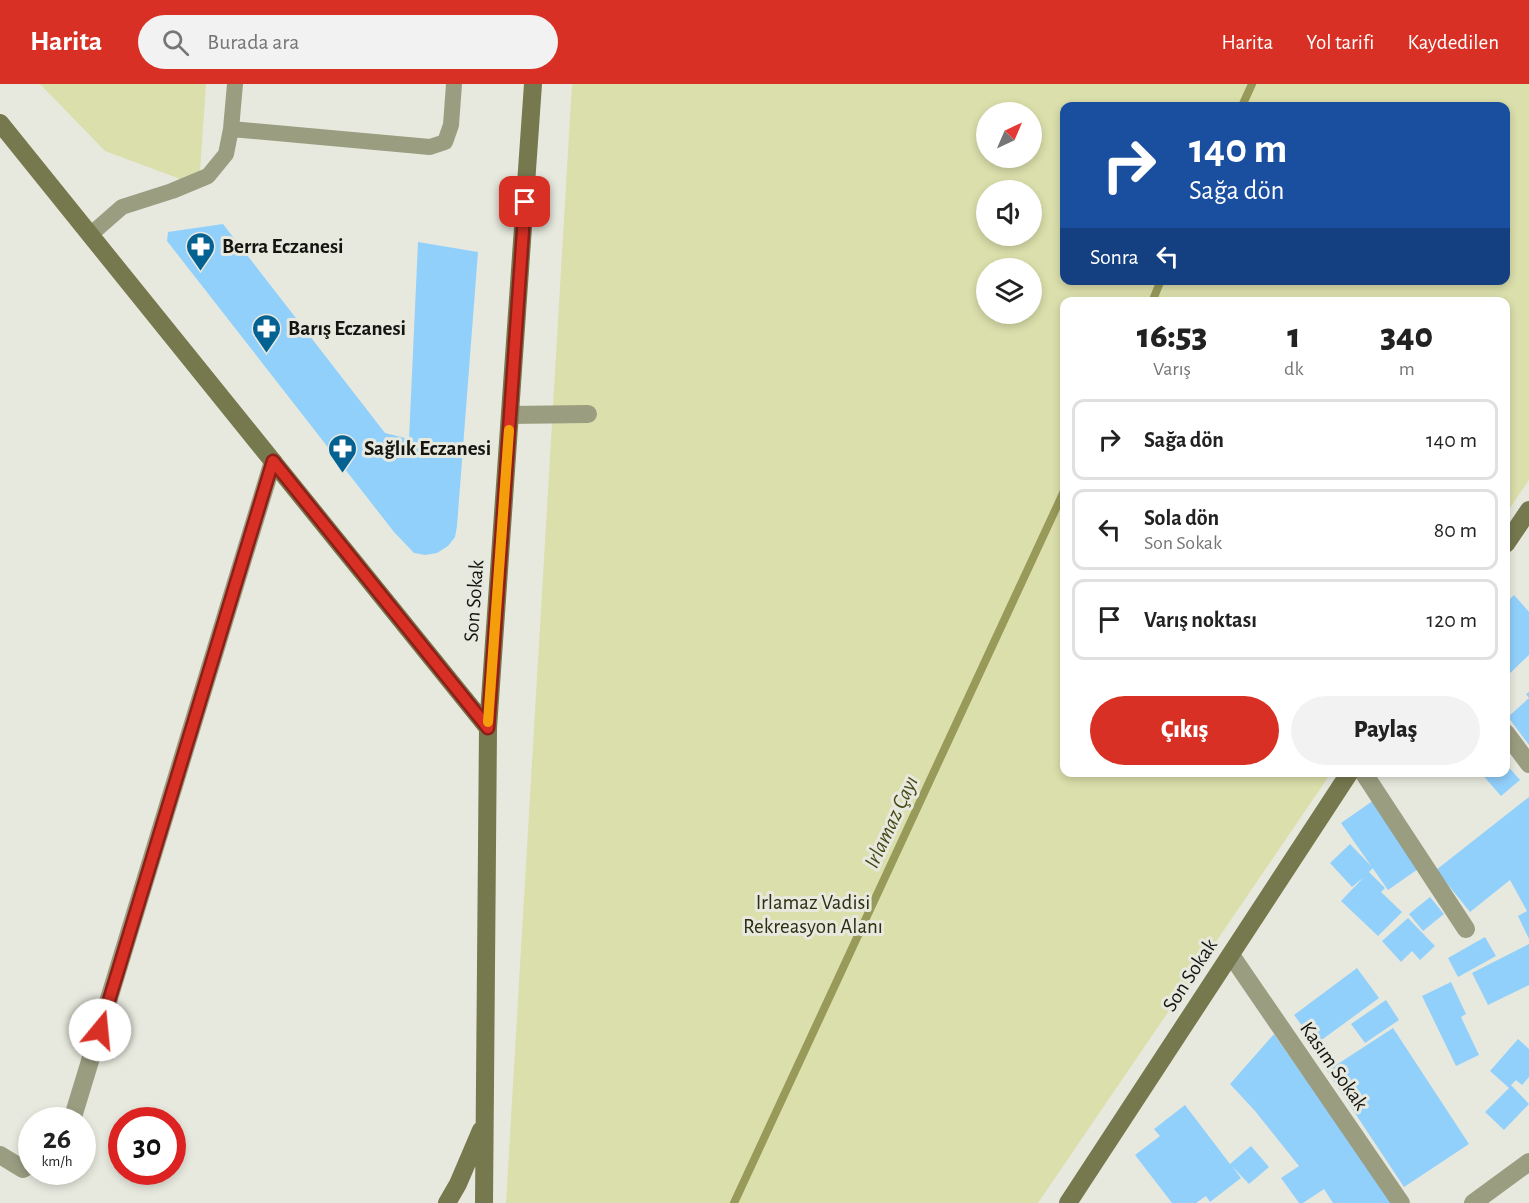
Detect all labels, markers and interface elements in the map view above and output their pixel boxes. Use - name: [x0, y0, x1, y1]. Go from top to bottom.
- search box: [138, 15, 558, 69]
- icon: search: [159, 26, 192, 59]
- text: Harita: [30, 28, 102, 56]
- text: Burada ara: [207, 31, 299, 53]
- text: Harita: [1221, 32, 1273, 53]
- text: Yol tarifi: [1306, 32, 1374, 53]
- text: Kaydedilen: [1407, 32, 1499, 53]
- north arrow: [976, 102, 1042, 168]
- map controls: [976, 102, 1042, 324]
- icon: right: [1090, 126, 1168, 204]
- text: 140 m: [1189, 128, 1287, 170]
- pin: [499, 176, 550, 227]
- text: Sağa dön: [1189, 177, 1284, 204]
- button: sound: [976, 180, 1042, 246]
- icon: arrive: [508, 185, 541, 218]
- pharmacy icon: Berra Eczanesi: [185, 230, 217, 272]
- place label: Berra Eczanesi: [222, 236, 343, 257]
- icon: left: [1151, 240, 1184, 273]
- text: Sonra: [1090, 246, 1139, 268]
- button: layers: [976, 258, 1042, 324]
- pharmacy icon: Barış Eczanesi: [251, 312, 283, 354]
- place label: Barış Eczanesi: [288, 318, 406, 339]
- text: 16:53: [1137, 318, 1207, 354]
- text: 1: [1287, 318, 1300, 354]
- text: 340: [1380, 318, 1433, 354]
- text: Varış: [1153, 359, 1191, 379]
- text: dk: [1284, 359, 1304, 379]
- text: m: [1399, 359, 1415, 379]
- icon: right: [1093, 423, 1126, 456]
- text: Sağa dön: [1144, 429, 1224, 451]
- text: 140 m: [1426, 429, 1477, 451]
- pharmacy icon: Sağlık Eczanesi: [327, 432, 359, 474]
- place label: Sağlık Eczanesi: [364, 438, 491, 459]
- text: Sola dön: [1144, 507, 1219, 529]
- icon: left: [1093, 513, 1126, 546]
- text: 80 m: [1434, 519, 1477, 541]
- text: Son Sokak: [1144, 533, 1222, 553]
- street label: Son Sokak: [461, 559, 487, 643]
- icon: arrive: [1093, 603, 1126, 636]
- text: Varış noktası: [1144, 609, 1257, 631]
- text: 120 m: [1427, 609, 1477, 631]
- button: Çıkış: [1090, 696, 1279, 765]
- button: Paylaş: [1291, 696, 1480, 765]
- water label: Irlamaz Çayı: [860, 772, 922, 872]
- park label: Irlamaz Vadisi Rekreasyon Alanı: [743, 892, 883, 937]
- street label: Son Sokak: [1159, 934, 1221, 1015]
- position arrow: [68, 998, 132, 1062]
- street label: Kasım Sokak: [1296, 1018, 1372, 1114]
- speed limit sign: 30: [108, 1107, 186, 1185]
- text: 26: [43, 1124, 71, 1154]
- text: km/h: [42, 1154, 72, 1169]

